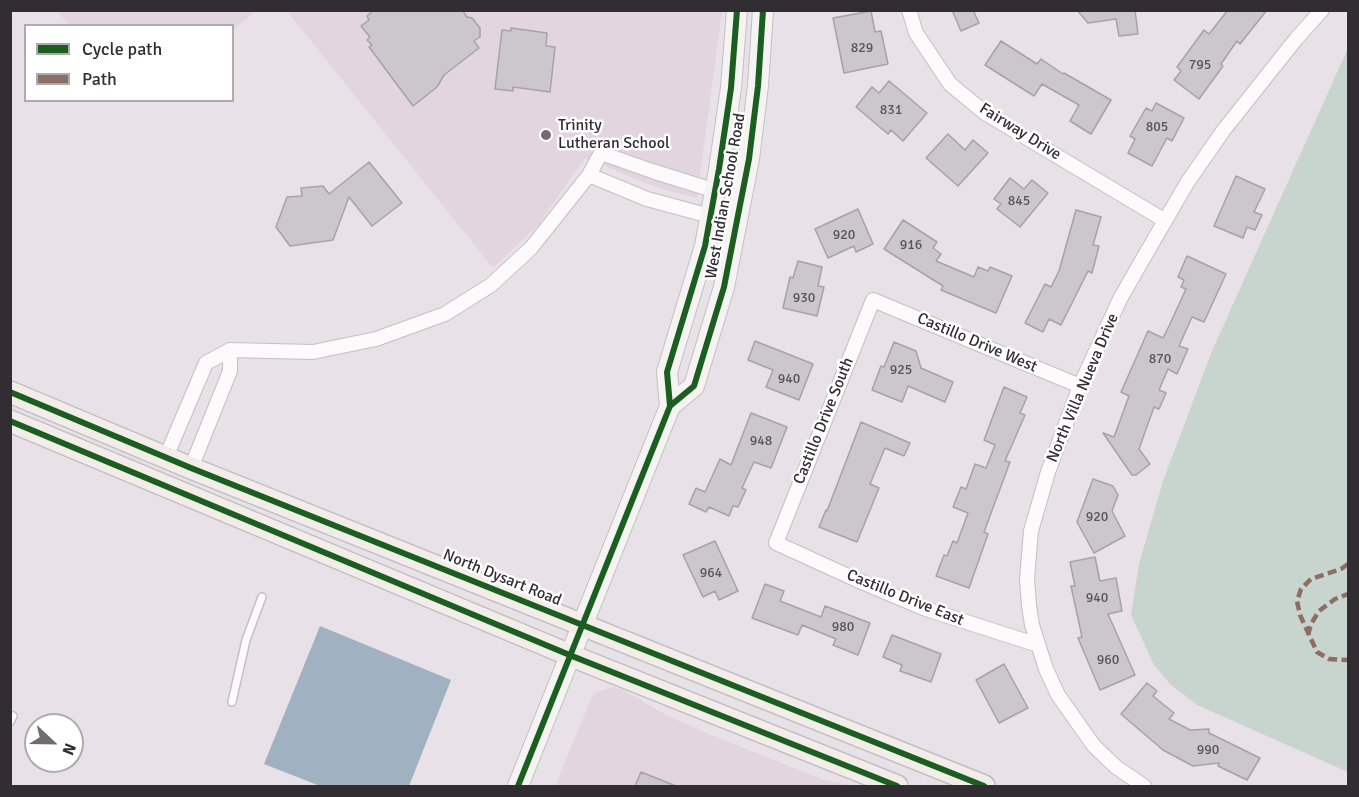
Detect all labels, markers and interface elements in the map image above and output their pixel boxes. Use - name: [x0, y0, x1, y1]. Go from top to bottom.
- legend: [24, 24, 234, 102]
- text: Cycle path: [82, 38, 162, 60]
- house number: 829: [851, 40, 873, 56]
- house number: 795: [1189, 57, 1211, 73]
- text: Path: [82, 68, 117, 90]
- street label: Fairway Drive: [976, 99, 1064, 165]
- house number: 831: [880, 102, 902, 118]
- street label: West Indian School Road: [702, 112, 750, 280]
- place label: Trinity Lutheran School: [558, 116, 670, 154]
- house number: 805: [1146, 119, 1168, 135]
- marker: Trinity Lutheran School: [539, 128, 553, 142]
- house number: 845: [1008, 193, 1030, 209]
- house number: 920: [833, 227, 855, 243]
- house number: 916: [900, 237, 922, 253]
- house number: 930: [793, 290, 815, 306]
- street label: Castillo Drive West: [914, 309, 1040, 377]
- street label: North Villa Nueva Drive: [1043, 311, 1123, 465]
- house number: 870: [1149, 351, 1171, 367]
- street label: Castillo Drive South: [790, 355, 858, 487]
- house number: 925: [890, 362, 912, 378]
- house number: 940: [778, 371, 800, 387]
- house number: 948: [750, 433, 772, 449]
- house number: 920: [1086, 509, 1108, 525]
- street label: North Dysart Road: [440, 546, 564, 610]
- house number: 964: [700, 565, 722, 581]
- street label: Castillo Drive East: [844, 566, 966, 630]
- house number: 940: [1086, 590, 1108, 606]
- house number: 980: [832, 619, 854, 635]
- house number: 960: [1097, 652, 1119, 668]
- north arrow: [24, 713, 84, 773]
- text: N: [57, 740, 80, 758]
- house number: 990: [1197, 742, 1219, 758]

